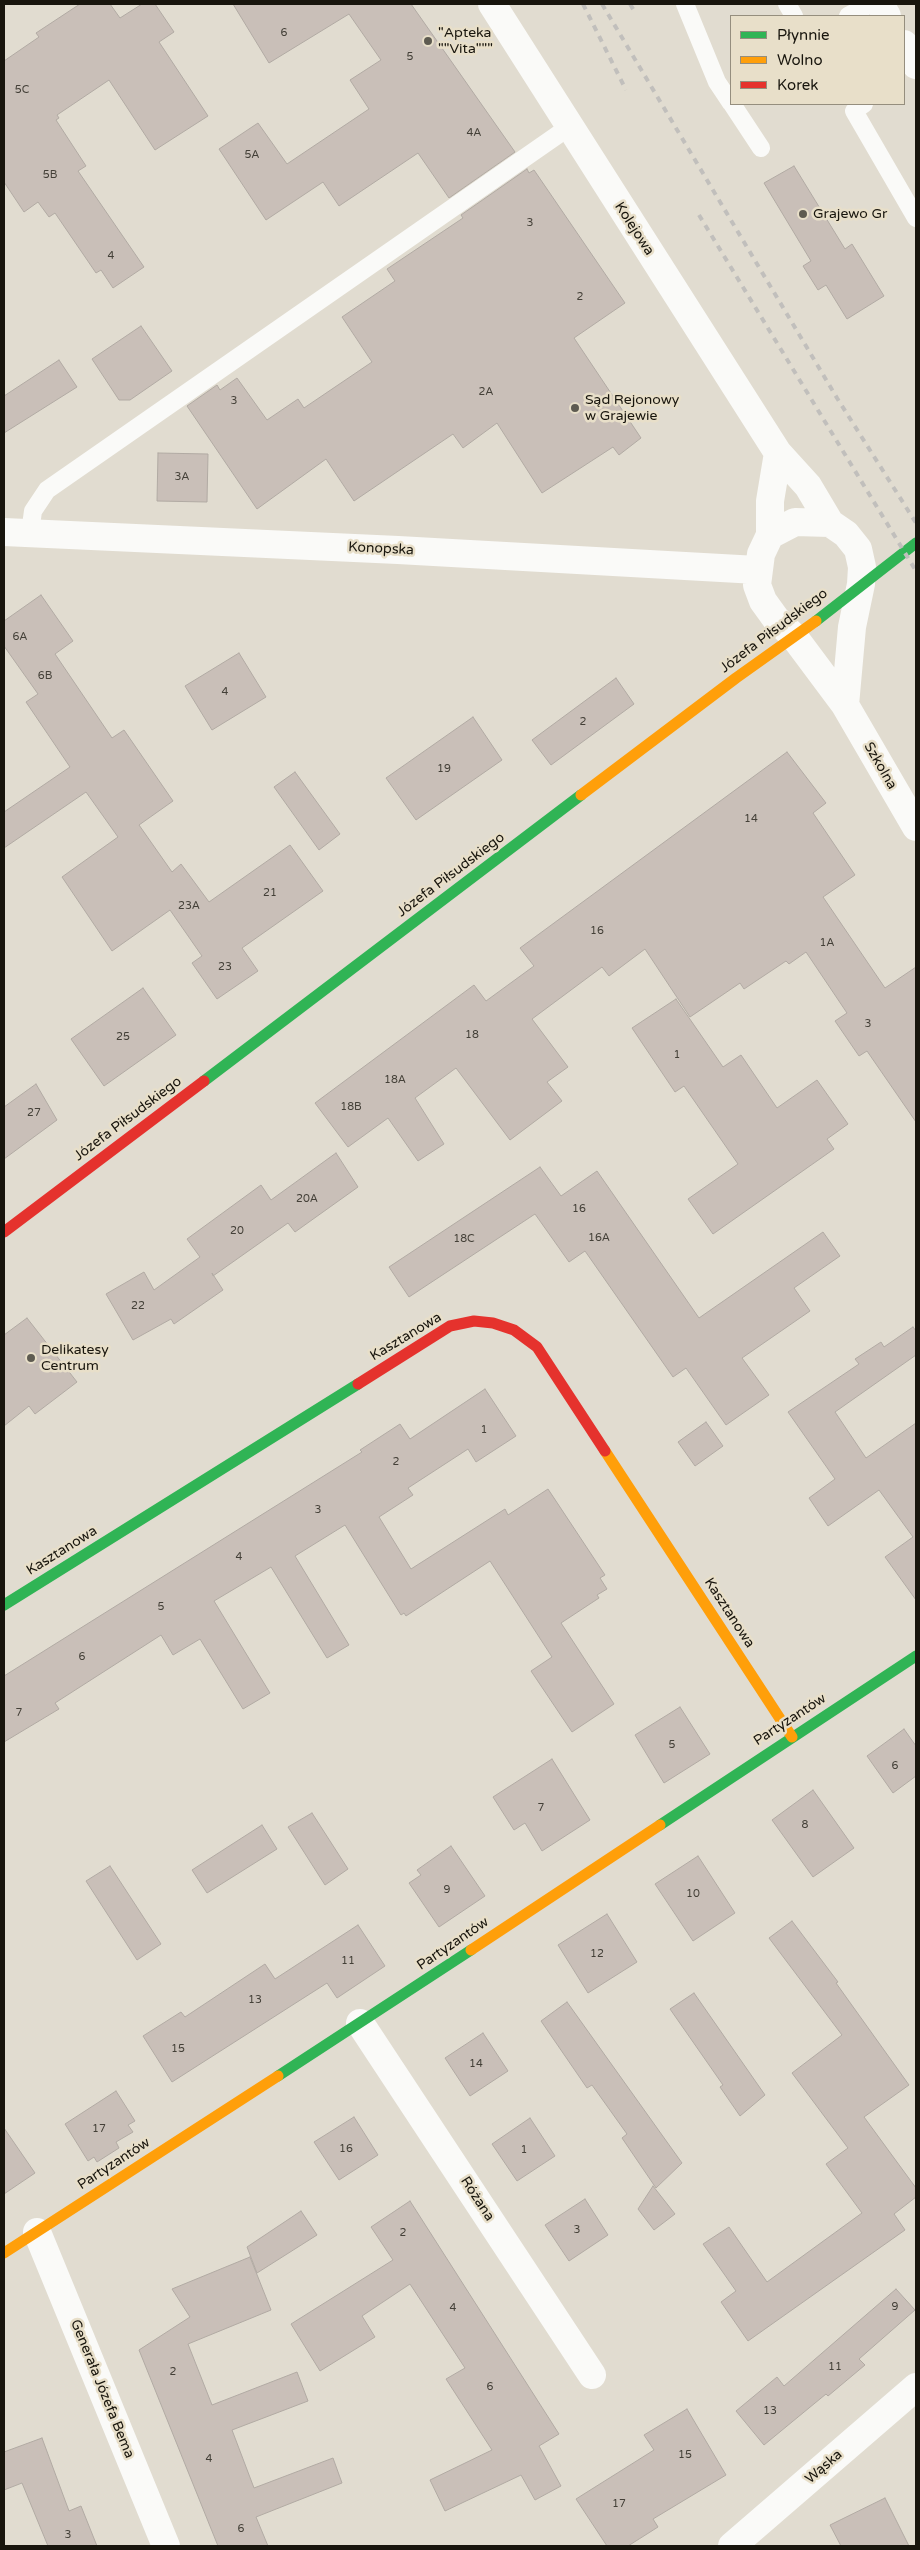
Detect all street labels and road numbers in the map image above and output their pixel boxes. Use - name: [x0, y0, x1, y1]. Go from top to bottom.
- street label: Kolejowa: [611, 199, 657, 259]
- street label: Konopska: [348, 539, 414, 559]
- street label: Józefa Piłsudskiego: [717, 585, 831, 677]
- street label: Szkolna: [860, 740, 900, 792]
- street label: Józefa Piłsudskiego: [394, 829, 508, 921]
- street label: Józefa Piłsudskiego: [71, 1073, 185, 1165]
- street label: Kasztanowa: [367, 1309, 445, 1365]
- street label: Kasztanowa: [24, 1523, 100, 1579]
- street label: Kasztanowa: [700, 1575, 758, 1651]
- street label: Partyzantów: [751, 1690, 829, 1750]
- street label: Partyzantów: [414, 1914, 492, 1974]
- street label: Partyzantów: [75, 2134, 153, 2194]
- street label: Różana: [456, 2174, 498, 2224]
- street label: Generała Józefa Bema: [66, 2317, 138, 2461]
- street label: Wąska: [802, 2446, 846, 2488]

